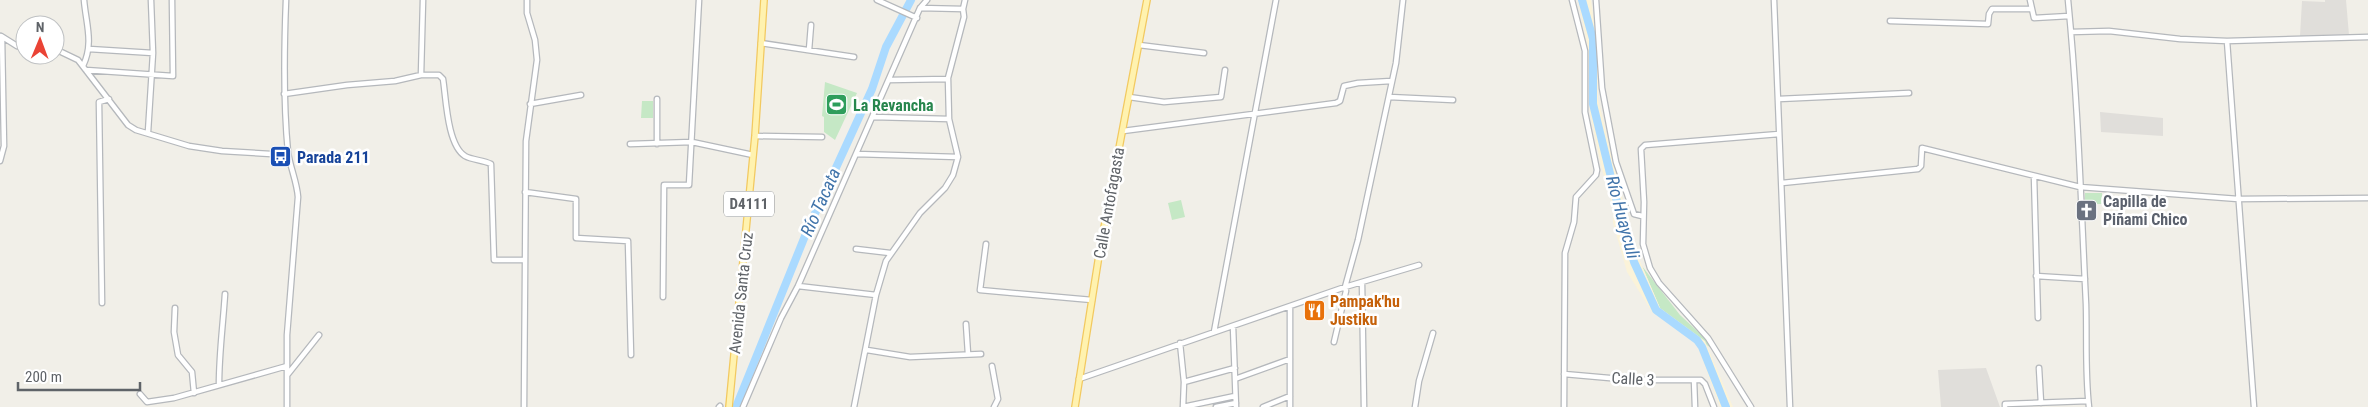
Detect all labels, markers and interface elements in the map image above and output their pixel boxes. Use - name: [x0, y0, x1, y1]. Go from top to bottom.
- north arrow: [15, 15, 65, 65]
- text: N: [36, 19, 45, 35]
- sports icon: La Revancha: [825, 93, 849, 117]
- place label: La Revancha: [853, 96, 934, 115]
- bus stop icon: Parada 211: [269, 145, 293, 169]
- street label: Calle Antofagasta: [1090, 146, 1128, 260]
- place label: Parada 211: [297, 148, 370, 167]
- water label: Río Tacata: [796, 165, 844, 239]
- water label: Río Huayculi: [1602, 173, 1644, 262]
- road number: D4111: [724, 192, 774, 216]
- place label: Capilla de Piñami Chico: [2103, 192, 2188, 229]
- church icon: Capilla de Piñami Chico: [2075, 198, 2099, 222]
- street label: Avenida Santa Cruz: [725, 231, 757, 355]
- place label: Pampak'hu Justiku: [1330, 292, 1400, 329]
- restaurant icon: Pampak'hu Justiku: [1302, 298, 1326, 322]
- scale bar: [18, 360, 140, 392]
- text: 200 m: [25, 368, 62, 386]
- street label: Calle 3: [1611, 368, 1655, 390]

